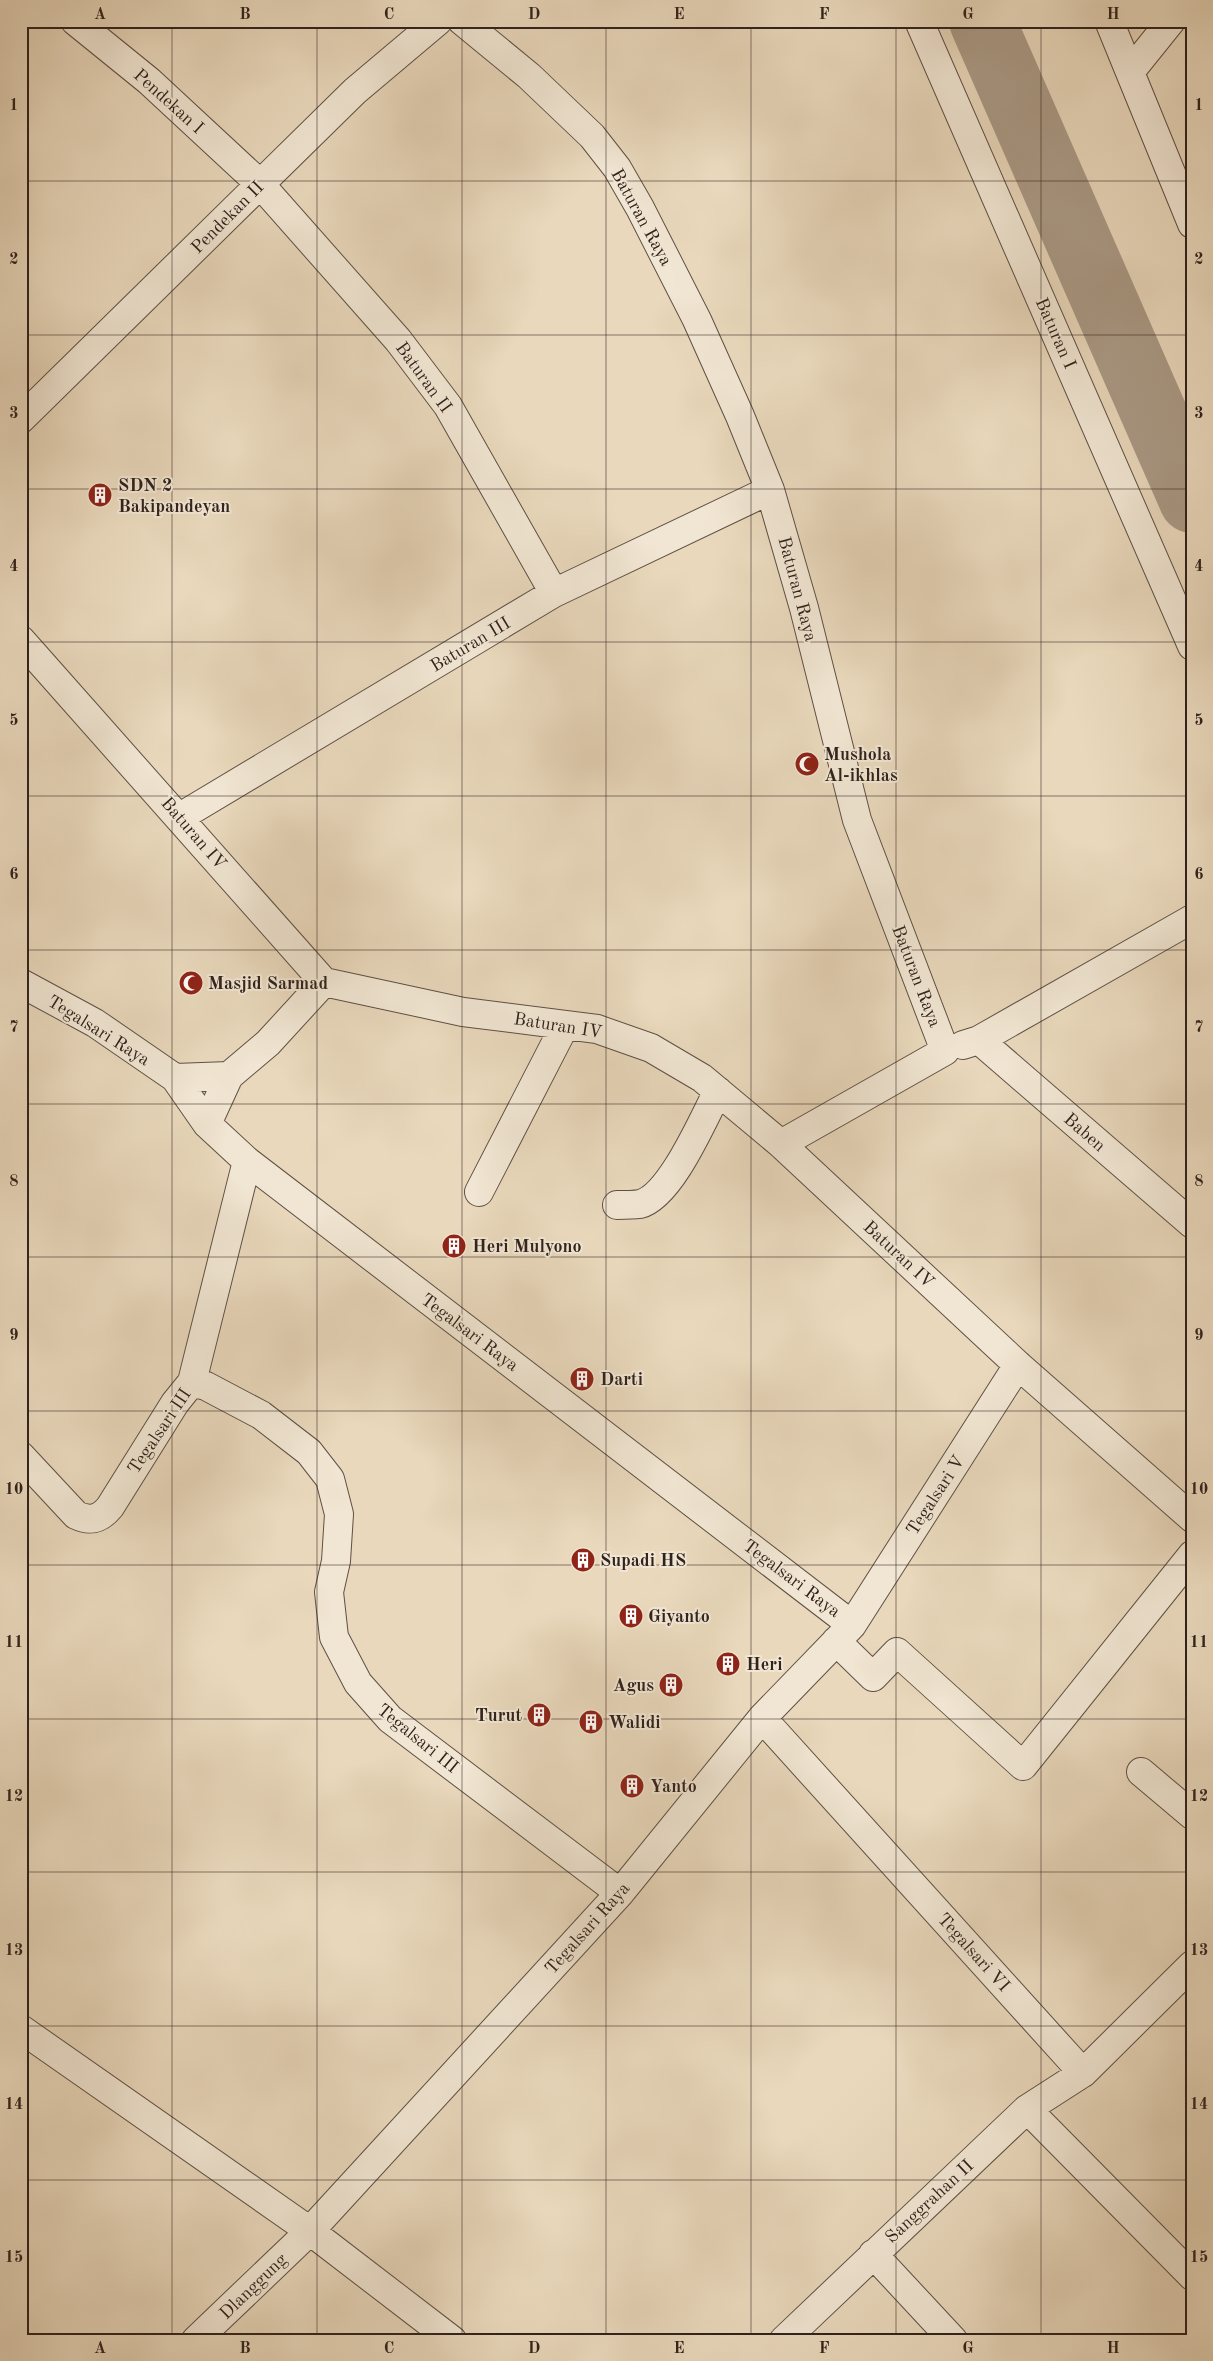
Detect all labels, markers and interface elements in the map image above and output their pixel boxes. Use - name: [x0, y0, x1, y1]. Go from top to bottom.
- text: A: [94, 7, 106, 23]
- text: B: [239, 7, 251, 23]
- text: C: [384, 7, 394, 23]
- text: D: [528, 7, 540, 23]
- text: E: [673, 7, 685, 23]
- text: F: [819, 7, 830, 23]
- text: G: [962, 7, 974, 23]
- text: H: [1106, 7, 1120, 23]
- street label: Pendekan I: [130, 66, 207, 138]
- text: 1: [9, 98, 19, 114]
- text: 1: [1194, 98, 1204, 114]
- street label: Baturan Raya: [607, 166, 675, 269]
- street label: Pendekan II: [188, 178, 267, 257]
- text: 2: [9, 252, 19, 268]
- text: 2: [1194, 252, 1204, 268]
- street label: Baturan I: [1032, 295, 1079, 371]
- street label: Baturan II: [392, 339, 455, 416]
- text: 3: [9, 406, 19, 422]
- text: 3: [1194, 406, 1204, 422]
- place label: SDN 2 Bakipandeyan: [118, 477, 230, 516]
- building icon: SDN 2 Bakipandeyan: [87, 482, 113, 508]
- street label: Baturan Raya: [774, 535, 820, 644]
- text: 4: [9, 559, 19, 575]
- text: 4: [1194, 559, 1204, 575]
- street label: Baturan III: [428, 614, 514, 676]
- text: 5: [9, 713, 19, 729]
- text: 5: [1194, 713, 1204, 729]
- place label: Mushola Al-ikhlas: [824, 746, 898, 785]
- mosque icon: Mushola Al-ikhlas: [794, 751, 820, 777]
- street label: Baturan IV: [157, 794, 229, 873]
- text: 6: [9, 867, 19, 883]
- text: 6: [1194, 867, 1204, 883]
- street label: Baturan Raya: [888, 923, 944, 1030]
- mosque icon: Masjid Sarmad: [178, 970, 204, 996]
- place label: Masjid Sarmad: [208, 975, 328, 993]
- street label: Tegalsari Raya: [44, 992, 153, 1069]
- street label: Baturan IV: [512, 1010, 603, 1042]
- text: 7: [9, 1020, 19, 1036]
- text: 7: [1194, 1020, 1204, 1036]
- street label: Baben: [1060, 1110, 1109, 1156]
- text: 8: [9, 1174, 19, 1190]
- text: 8: [1194, 1174, 1204, 1190]
- street label: Baturan IV: [860, 1218, 937, 1292]
- building icon: Heri Mulyono: [441, 1233, 467, 1259]
- place label: Heri Mulyono: [472, 1238, 582, 1256]
- street label: Tegalsari Raya: [417, 1290, 522, 1375]
- text: 9: [9, 1328, 19, 1344]
- text: 9: [1194, 1328, 1204, 1344]
- building icon: Darti: [569, 1366, 595, 1392]
- place label: Darti: [600, 1371, 643, 1389]
- street label: Tegalsari III: [125, 1386, 195, 1477]
- street label: Tegalsari V: [903, 1452, 968, 1539]
- text: 10: [5, 1482, 23, 1498]
- text: 10: [1190, 1482, 1208, 1498]
- street label: Tegalsari Raya: [739, 1536, 844, 1621]
- building icon: Supadi HS: [570, 1547, 596, 1573]
- place label: Supadi HS: [600, 1552, 686, 1570]
- building icon: Giyanto: [618, 1603, 644, 1629]
- place label: Giyanto: [648, 1608, 710, 1626]
- text: 11: [5, 1635, 23, 1651]
- text: 11: [1190, 1635, 1208, 1651]
- building icon: Heri: [715, 1651, 741, 1677]
- place label: Heri: [746, 1656, 782, 1674]
- building icon: Agus: [658, 1672, 684, 1698]
- place label: Agus: [613, 1677, 654, 1695]
- street label: Tegalsari III: [373, 1701, 461, 1777]
- building icon: Turut: [526, 1702, 552, 1728]
- place label: Turut: [475, 1707, 522, 1725]
- building icon: Walidi: [578, 1709, 604, 1735]
- place label: Walidi: [608, 1714, 661, 1732]
- building icon: Yanto: [619, 1773, 645, 1799]
- place label: Yanto: [650, 1778, 697, 1796]
- text: 12: [5, 1789, 23, 1805]
- text: 12: [1190, 1789, 1208, 1805]
- street label: Tegalsari Raya: [542, 1879, 634, 1978]
- street label: Tegalsari VI: [934, 1910, 1013, 1995]
- text: 13: [5, 1943, 23, 1959]
- text: 13: [1190, 1943, 1208, 1959]
- text: 14: [5, 2097, 23, 2113]
- text: 14: [1190, 2097, 1208, 2113]
- street label: Sanggrahan II: [882, 2157, 977, 2247]
- text: 15: [5, 2250, 23, 2266]
- street label: Dlanggung: [217, 2250, 291, 2323]
- text: 15: [1190, 2250, 1208, 2266]
- text: A: [94, 2341, 106, 2357]
- text: B: [239, 2341, 251, 2357]
- text: C: [384, 2341, 394, 2357]
- text: D: [528, 2341, 540, 2357]
- text: E: [673, 2341, 685, 2357]
- text: F: [819, 2341, 830, 2357]
- text: G: [962, 2341, 974, 2357]
- text: H: [1106, 2341, 1120, 2357]

